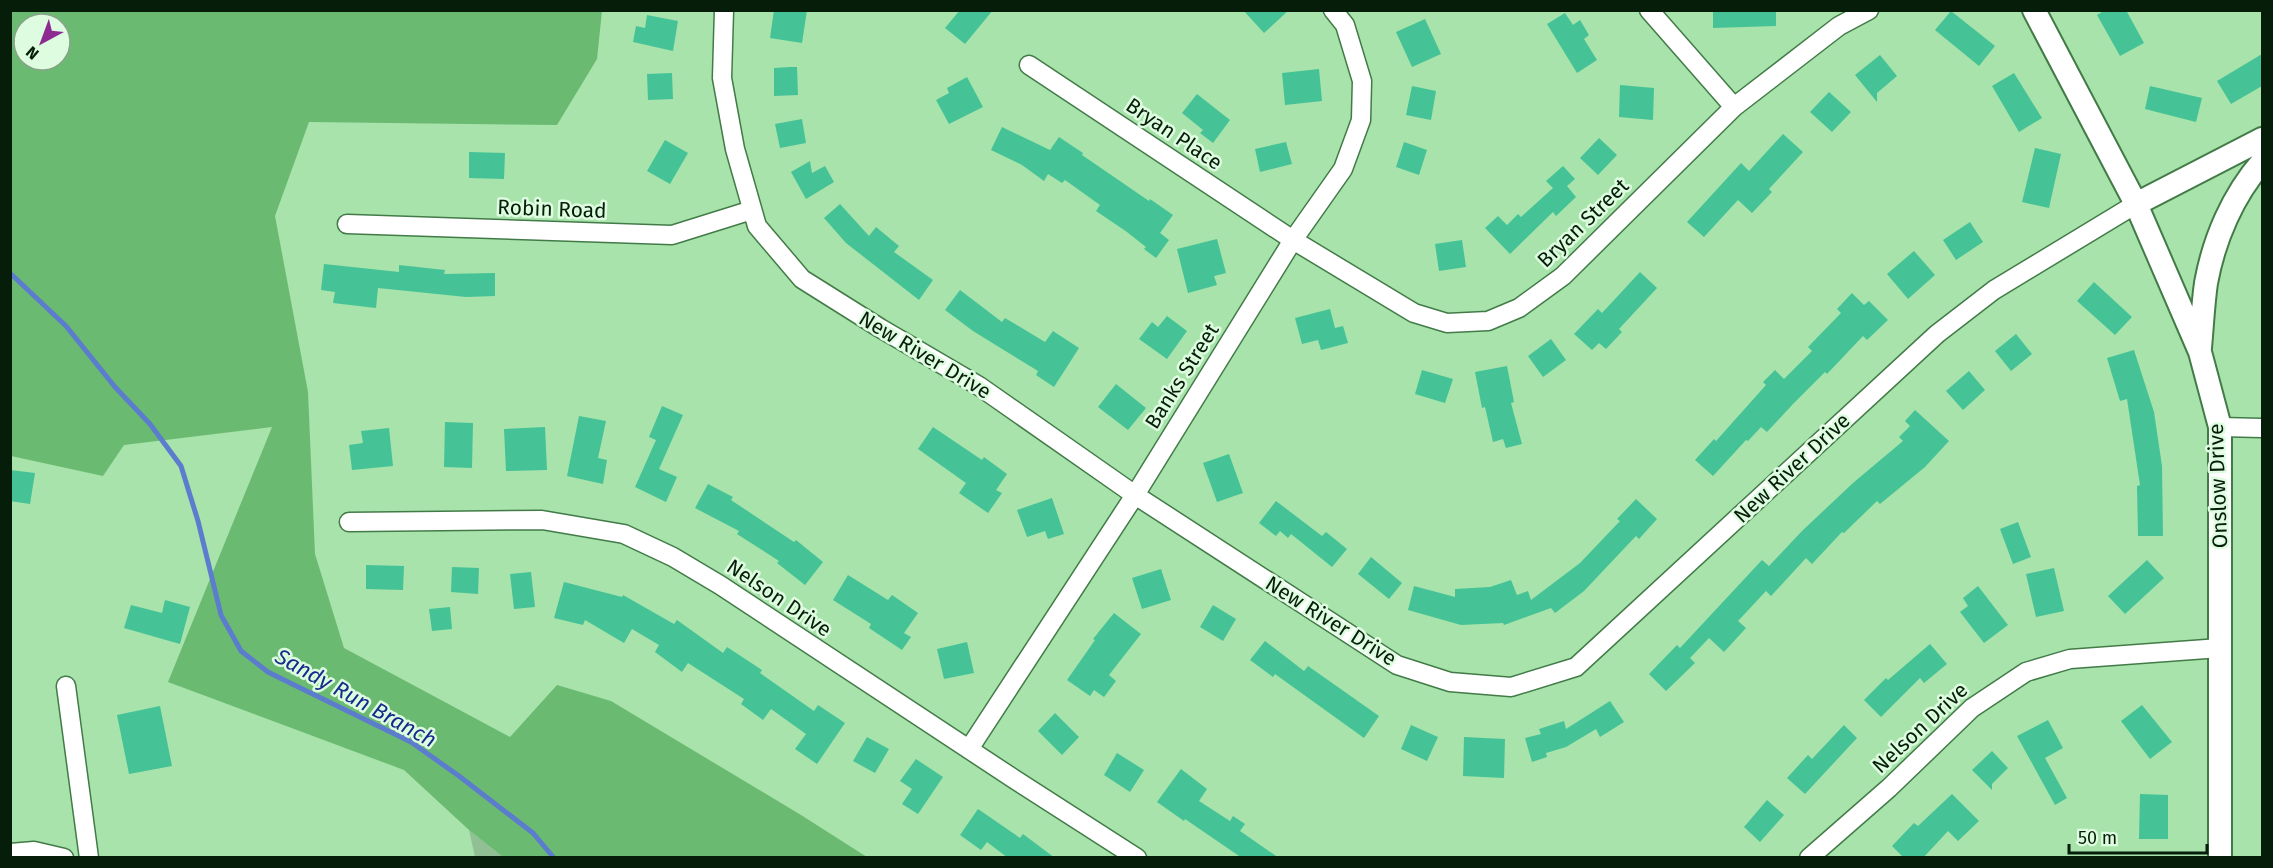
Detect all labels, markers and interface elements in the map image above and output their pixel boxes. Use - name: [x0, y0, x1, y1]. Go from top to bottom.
- north arrow: [12, 12, 72, 72]
- text: N: [22, 42, 43, 64]
- street label: Bryan Place: [1121, 92, 1227, 176]
- street label: Bryan Street: [1532, 173, 1634, 273]
- street label: Robin Road: [497, 194, 607, 224]
- street label: New River Drive: [854, 305, 996, 405]
- street label: Banks Street: [1139, 318, 1225, 434]
- street label: New River Drive: [1728, 407, 1856, 529]
- street label: Onslow Drive: [2203, 423, 2233, 549]
- street label: Nelson Drive: [722, 553, 836, 643]
- street label: New River Drive: [1261, 570, 1401, 672]
- water label: Sandy Run Branch: [270, 642, 441, 753]
- street label: Nelson Drive: [1867, 677, 1973, 779]
- scale bar: [2069, 817, 2207, 855]
- text: 50 m: [2078, 827, 2117, 849]

